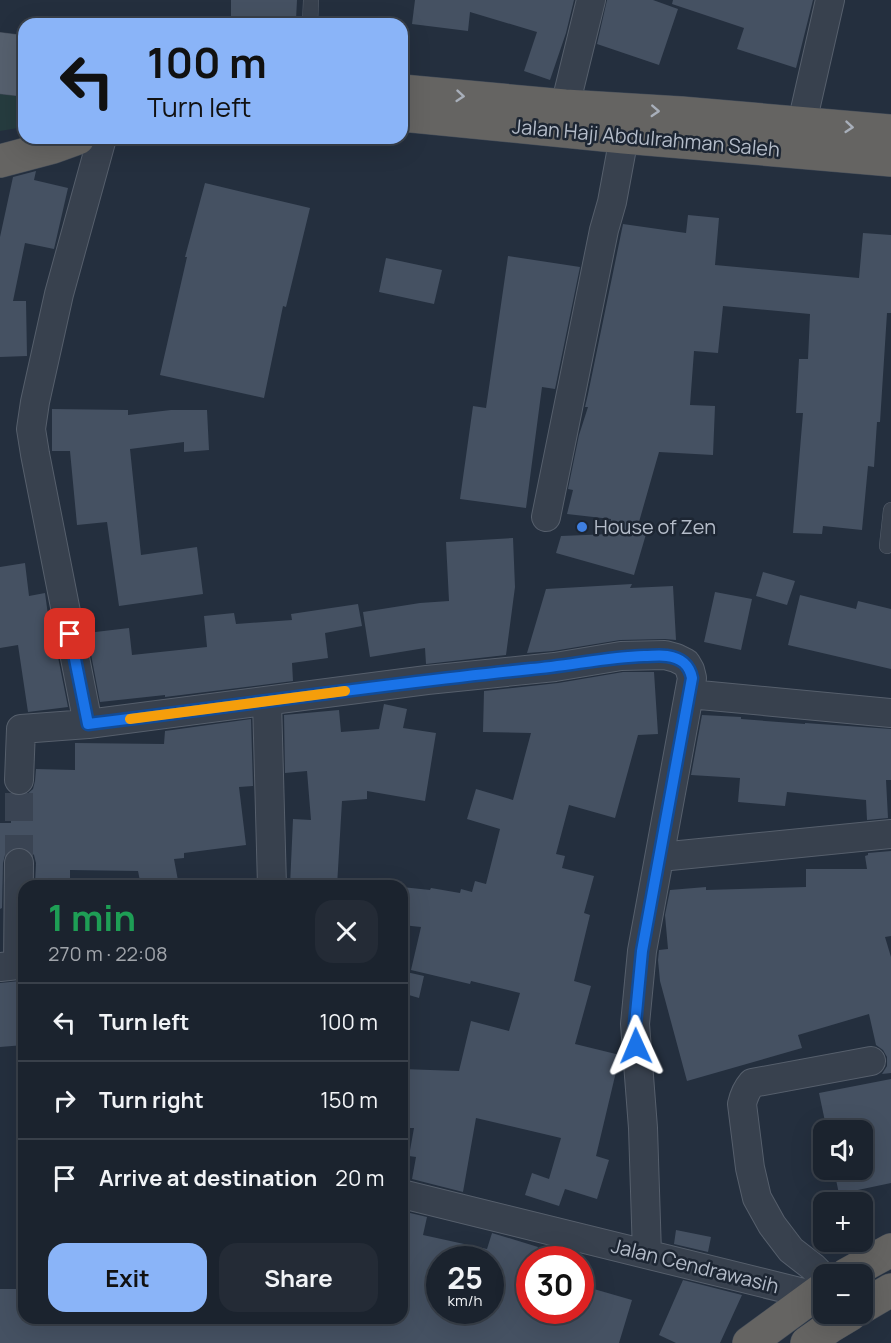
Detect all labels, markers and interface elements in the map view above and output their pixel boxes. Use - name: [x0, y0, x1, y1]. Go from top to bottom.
- text: 100 m: [147, 33, 267, 91]
- icon: left: [48, 42, 126, 120]
- text: Turn left: [147, 88, 251, 125]
- one-way arrow: [456, 89, 465, 102]
- one-way arrow: [650, 104, 659, 117]
- street label: Jalan Haji Abdulrahman Saleh: [511, 112, 781, 163]
- one-way arrow: [844, 120, 854, 133]
- place label: House of Zen: [594, 513, 716, 540]
- marker: House of Zen: [575, 520, 589, 534]
- pin: [44, 608, 95, 659]
- icon: arrive: [53, 617, 86, 650]
- text: 1 min: [48, 893, 136, 942]
- button: close: [315, 900, 378, 963]
- text: 270 m · 22:08: [48, 940, 168, 967]
- icon: left: [48, 1006, 81, 1039]
- text: Turn left: [99, 1007, 189, 1037]
- text: 100 m: [320, 1007, 378, 1037]
- position arrow: [604, 1014, 668, 1078]
- icon: right: [48, 1084, 81, 1117]
- text: Turn right: [99, 1085, 204, 1115]
- text: 150 m: [320, 1085, 378, 1115]
- map controls: [813, 1120, 873, 1324]
- button: sound: [813, 1120, 873, 1180]
- icon: arrive: [48, 1162, 81, 1195]
- text: Arrive at destination: [99, 1163, 317, 1193]
- text: 20 m: [335, 1163, 384, 1193]
- button: +: [813, 1192, 873, 1252]
- street label: Jalan Cendrawasih: [608, 1232, 782, 1299]
- button: Exit: [48, 1243, 207, 1312]
- button: Share: [219, 1243, 378, 1312]
- speed limit sign: 30: [516, 1246, 594, 1324]
- text: 25: [447, 1257, 483, 1298]
- button: −: [813, 1264, 873, 1324]
- text: km/h: [448, 1290, 482, 1311]

